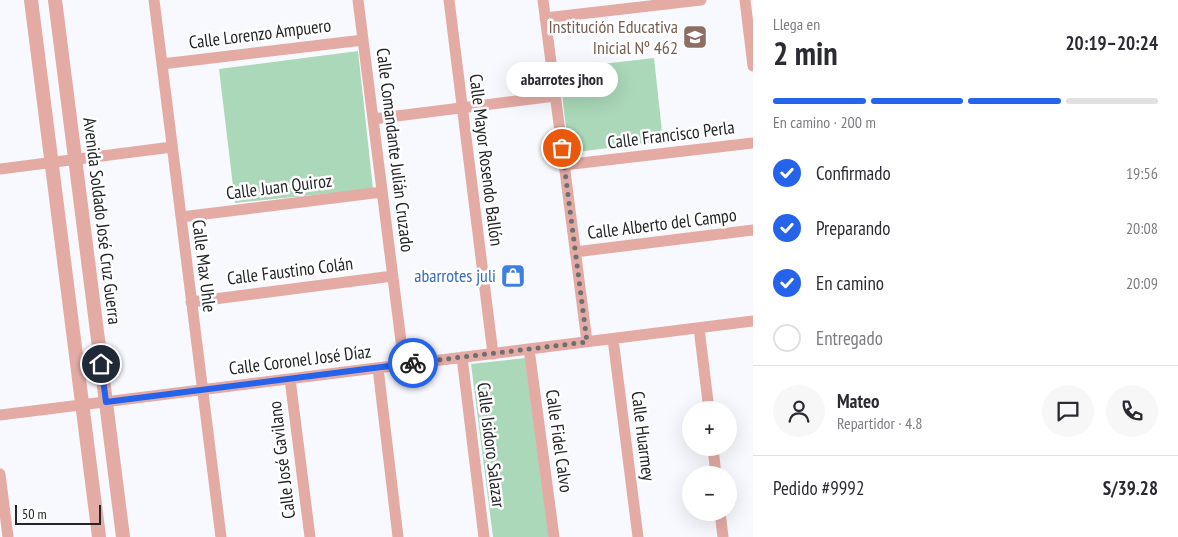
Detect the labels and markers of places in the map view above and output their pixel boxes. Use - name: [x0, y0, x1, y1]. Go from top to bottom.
- place label: Institución Educativa Inicial Nº 462: [548, 15, 678, 59]
- school or university icon: Institución Educativa Inicial Nº 462: [682, 24, 708, 50]
- callout: abarrotes jhon: [506, 63, 618, 98]
- pin: [541, 127, 583, 169]
- shop icon: abarrotes juli: [500, 263, 526, 289]
- place label: abarrotes juli: [414, 264, 496, 287]
- pin: [80, 343, 122, 385]

